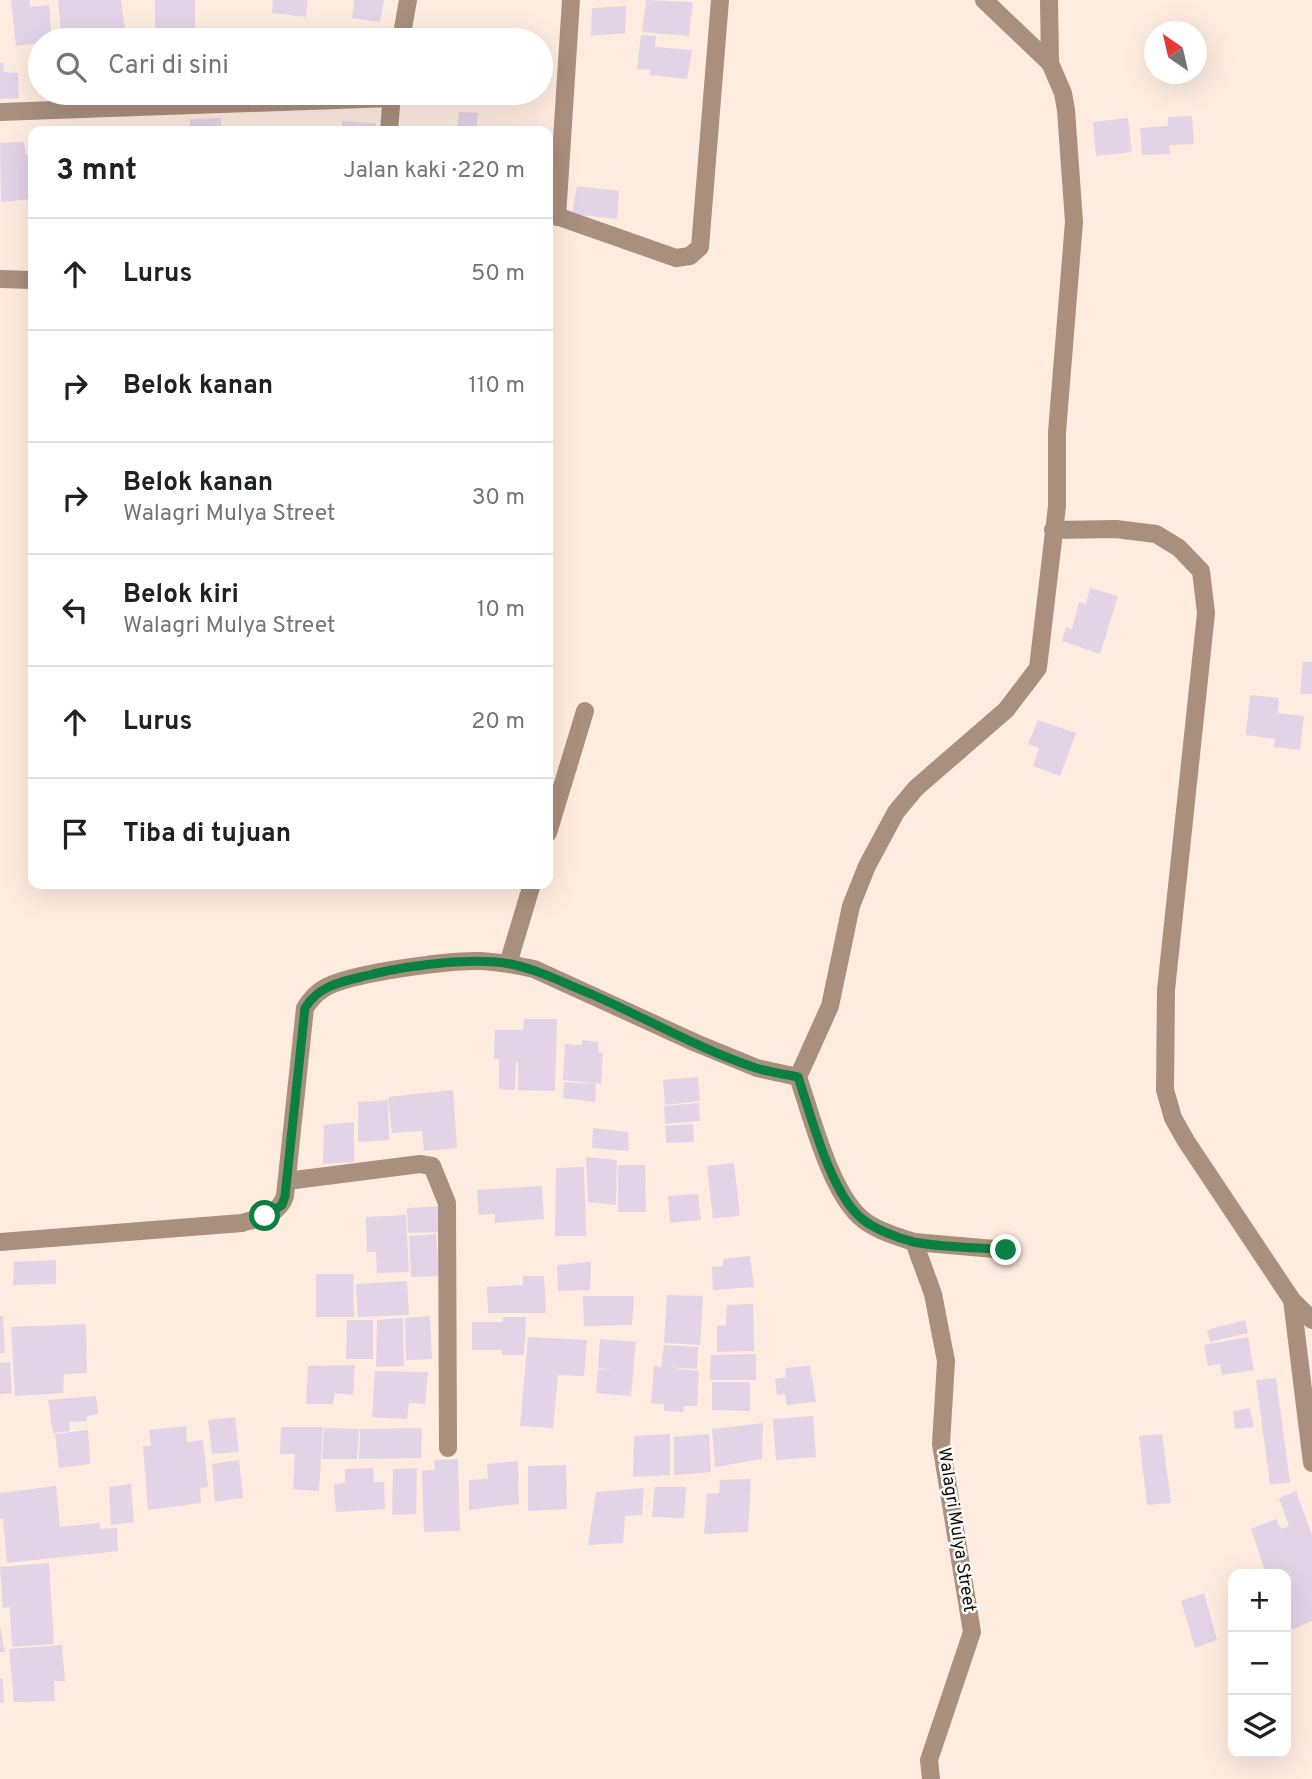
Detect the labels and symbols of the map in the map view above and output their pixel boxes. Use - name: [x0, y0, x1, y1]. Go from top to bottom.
- north arrow: [1144, 21, 1207, 84]
- route start: [249, 1200, 280, 1231]
- route end: [990, 1234, 1021, 1265]
- street label: Walagri Mulya Street: [932, 1446, 980, 1614]

